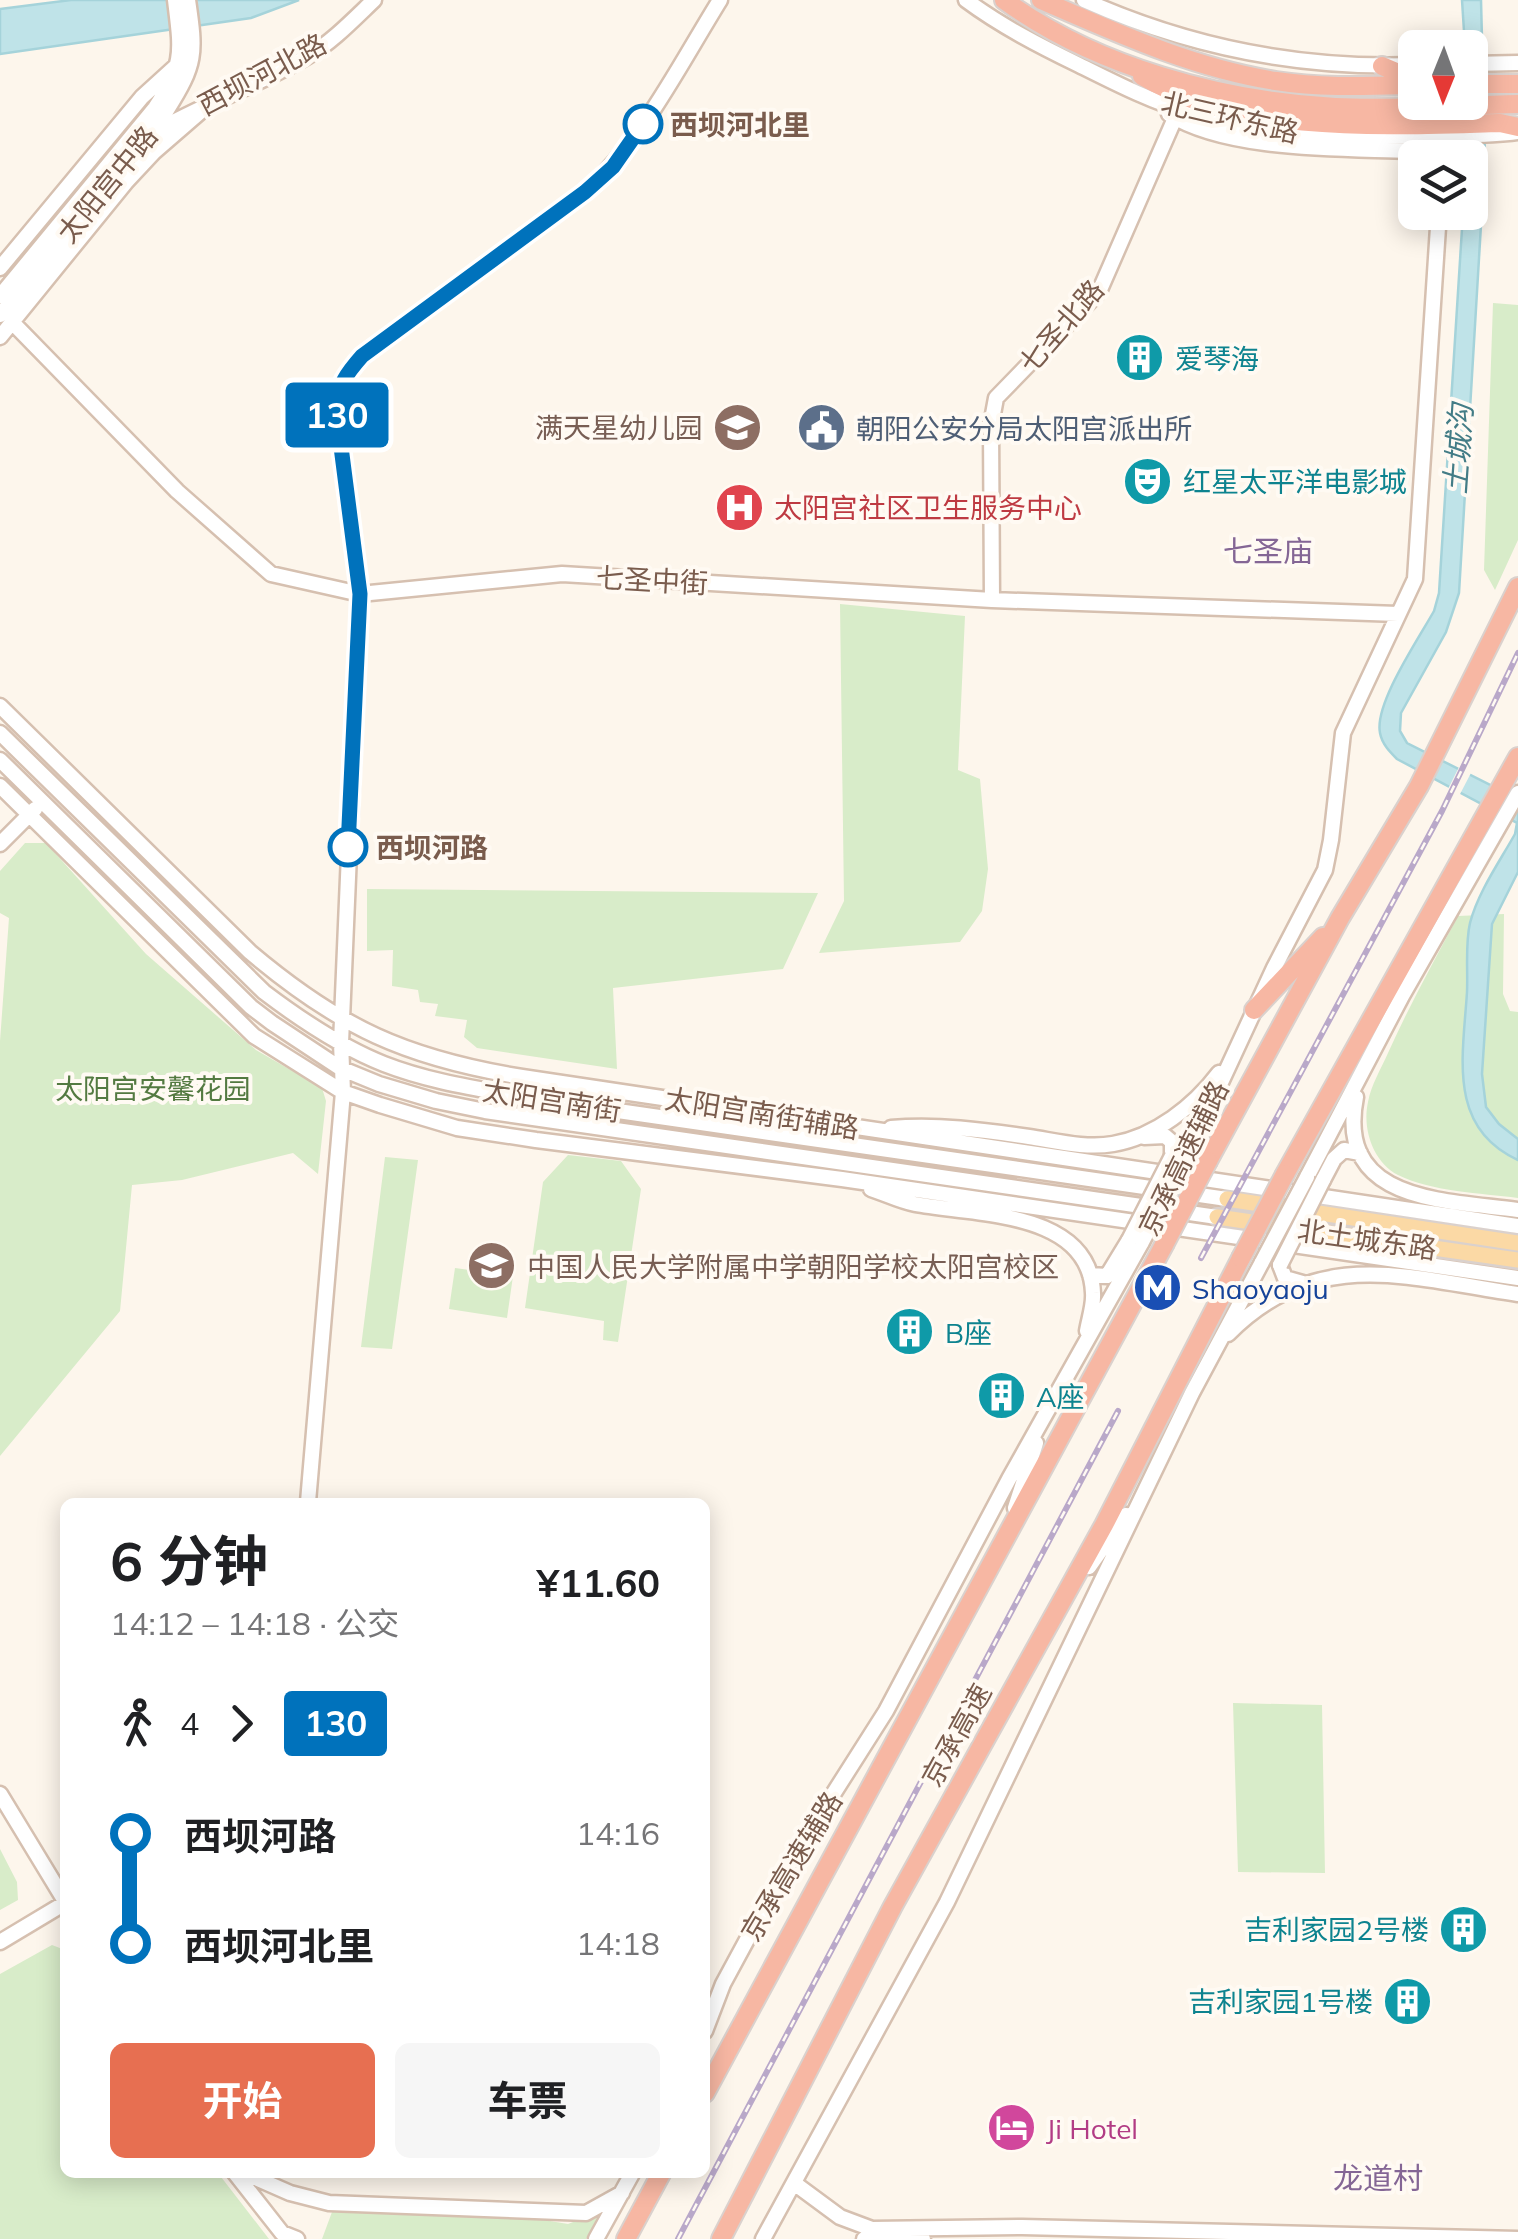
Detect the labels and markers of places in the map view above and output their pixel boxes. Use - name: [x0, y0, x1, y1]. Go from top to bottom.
- marker: 西坝河北里: [624, 105, 662, 143]
- place label: 西坝河北里: [670, 107, 810, 142]
- building icon: 爱琴海: [1114, 332, 1166, 384]
- place label: 爱琴海: [1175, 341, 1259, 376]
- school or university icon: 满天星幼儿园: [712, 401, 764, 453]
- public building icon: 朝阳公安分局太阳宫派出所: [795, 402, 847, 454]
- place label: 满天星幼儿园: [535, 410, 703, 445]
- place label: 朝阳公安分局太阳宫派出所: [856, 411, 1192, 446]
- theatre icon: 红星太平洋电影城: [1122, 455, 1174, 507]
- place label: 红星太平洋电影城: [1183, 464, 1407, 499]
- hospital icon: 太阳宫社区卫生服务中心: [713, 481, 765, 533]
- place label: 太阳宫社区卫生服务中心: [774, 490, 1082, 525]
- marker: 西坝河路: [329, 828, 367, 866]
- place label: 西坝河路: [376, 830, 488, 865]
- school or university icon: 中国人民大学附属中学朝阳学校太阳宫校区: [466, 1240, 518, 1292]
- place label: 中国人民大学附属中学朝阳学校太阳宫校区: [527, 1249, 1059, 1284]
- metro station icon: Shaoyaoju: [1131, 1262, 1183, 1314]
- place label: Shaoyaoju: [1192, 1271, 1329, 1306]
- building icon: B座: [884, 1306, 936, 1358]
- place label: B座: [945, 1315, 992, 1350]
- building icon: A座: [975, 1370, 1027, 1422]
- place label: A座: [1036, 1379, 1085, 1414]
- building icon: 吉利家园2号楼: [1438, 1903, 1490, 1955]
- place label: 吉利家园2号楼: [1244, 1912, 1429, 1947]
- building icon: 吉利家园1号楼: [1382, 1975, 1434, 2027]
- place label: 吉利家园1号楼: [1188, 1984, 1373, 2019]
- hotel icon: Ji Hotel: [985, 2102, 1037, 2154]
- place label: Ji Hotel: [1046, 2111, 1138, 2146]

